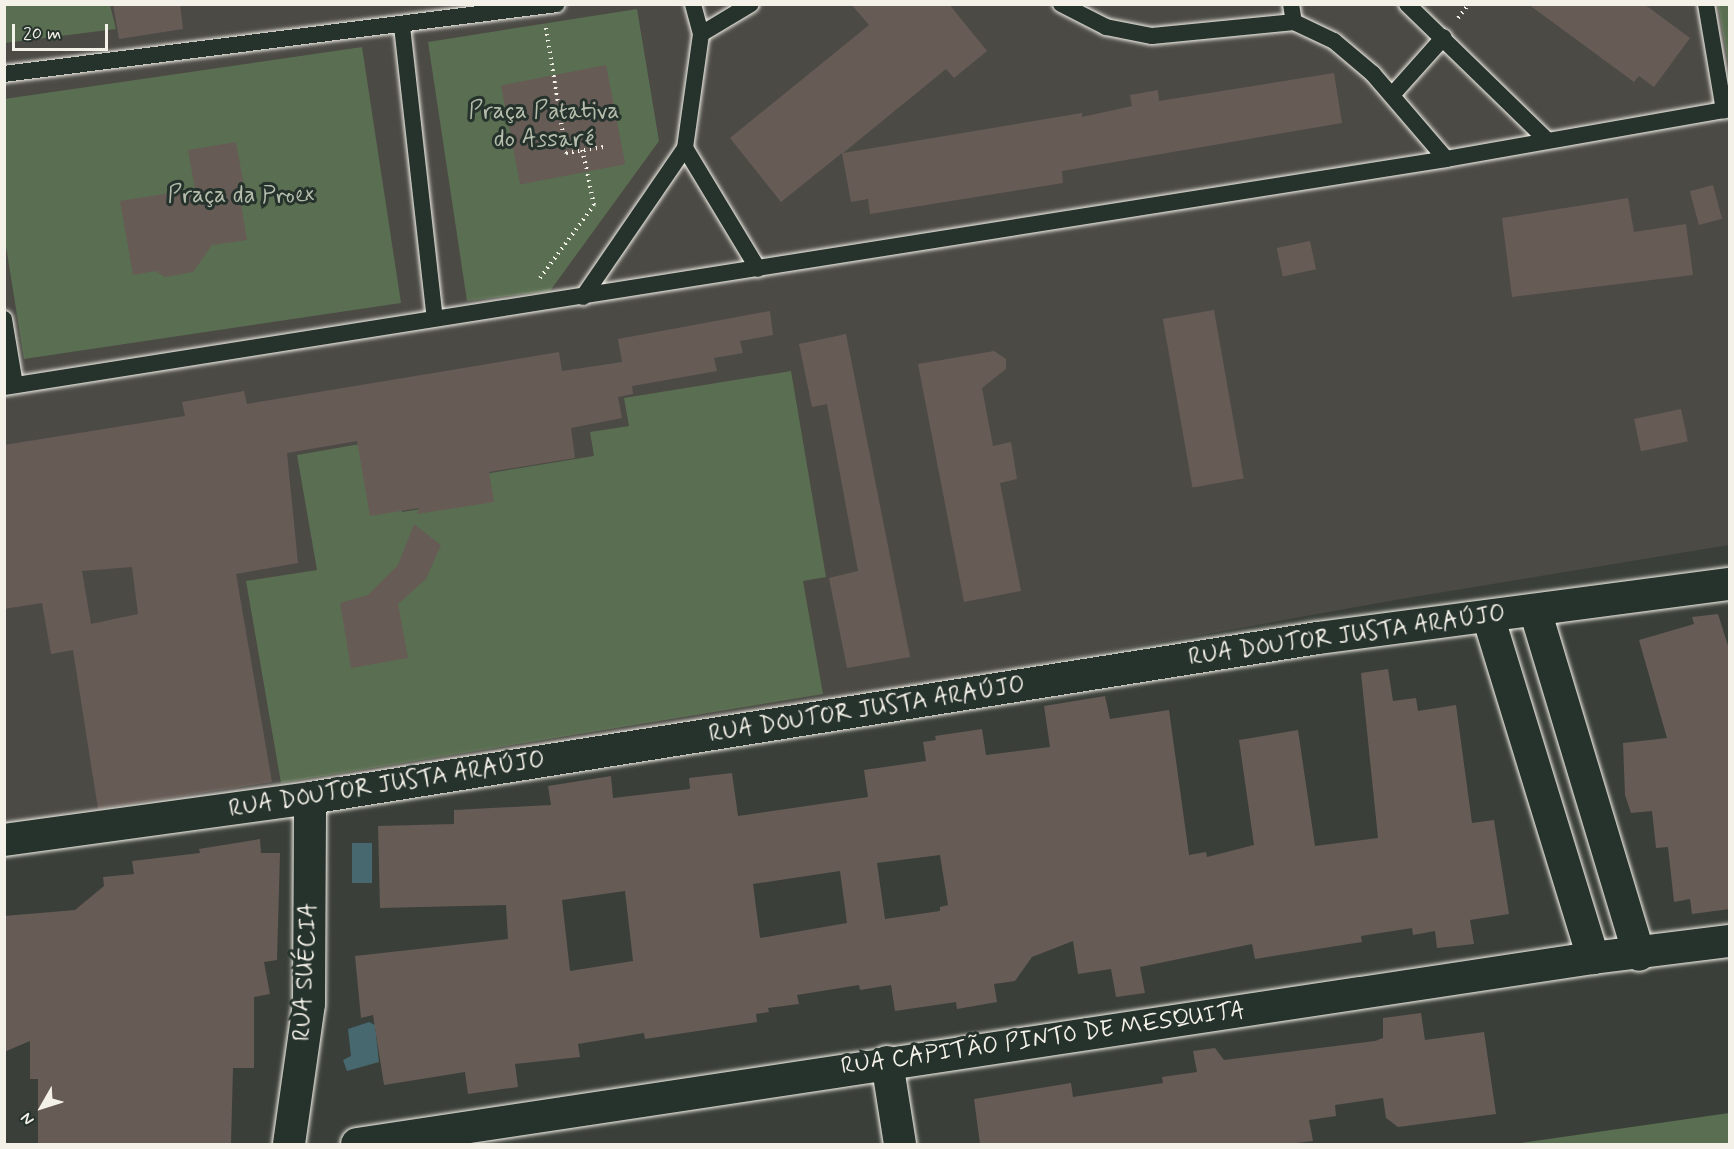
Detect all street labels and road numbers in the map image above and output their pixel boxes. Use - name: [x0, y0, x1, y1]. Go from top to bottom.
- street label: RUA DOUTOR JUSTA ARAÚJO: [1187, 600, 1507, 672]
- street label: RUA DOUTOR JUSTA ARAÚJO: [707, 671, 1027, 749]
- street label: RUA DOUTOR JUSTA ARAÚJO: [227, 746, 547, 824]
- street label: RUA SUÉCIA: [288, 902, 324, 1042]
- street label: RUA CAPITÃO PINTO DE MESQUITA: [843, 997, 1243, 1081]

